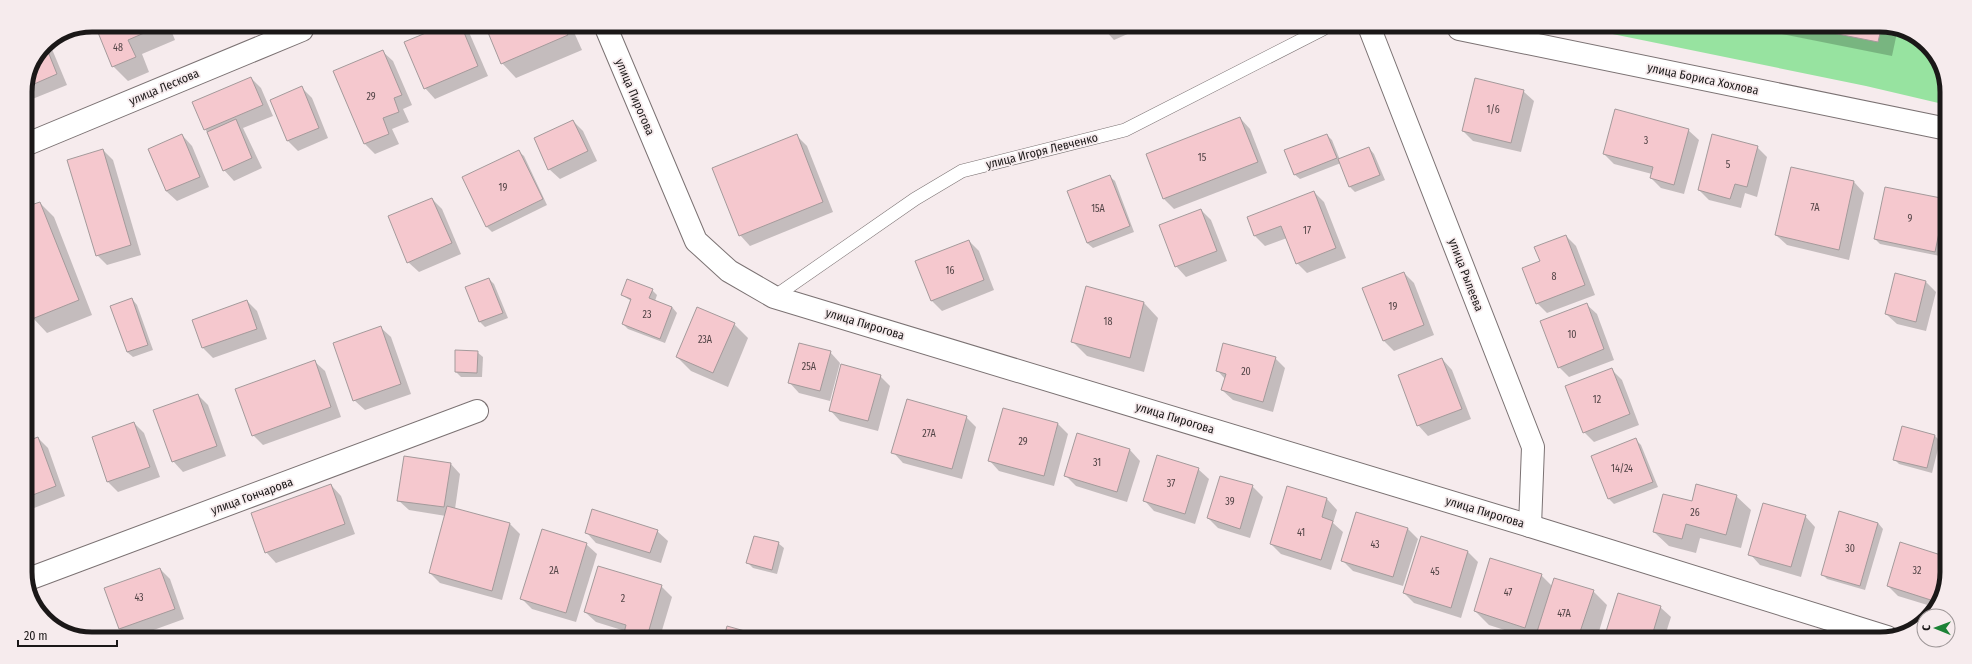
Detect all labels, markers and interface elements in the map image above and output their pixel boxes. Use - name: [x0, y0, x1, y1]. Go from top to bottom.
- house number: 48: [113, 42, 123, 54]
- street label: улица Пирогова: [613, 57, 657, 137]
- street label: улица Бориса Хохлова: [1646, 60, 1760, 98]
- street label: улица Лескова: [127, 66, 201, 108]
- house number: 29: [366, 91, 376, 103]
- house number: 1/6: [1486, 104, 1500, 116]
- street label: улица Игоря Левченко: [985, 130, 1099, 172]
- house number: 3: [1644, 135, 1649, 147]
- house number: 15: [1198, 152, 1207, 164]
- house number: 5: [1726, 159, 1731, 171]
- house number: 19: [499, 182, 508, 194]
- house number: 7А: [1810, 202, 1820, 214]
- house number: 15А: [1091, 203, 1106, 215]
- house number: 9: [1908, 213, 1913, 225]
- house number: 17: [1303, 225, 1311, 237]
- street label: улица Рылеева: [1446, 237, 1486, 313]
- house number: 16: [946, 265, 954, 277]
- house number: 8: [1552, 271, 1557, 283]
- house number: 19: [1389, 301, 1398, 313]
- street label: улица Пирогова: [824, 305, 906, 343]
- house number: 23: [643, 309, 652, 321]
- house number: 18: [1104, 316, 1112, 328]
- house number: 10: [1567, 329, 1577, 341]
- house number: 23А: [698, 334, 713, 346]
- house number: 25А: [802, 361, 817, 373]
- house number: 20: [1241, 366, 1251, 378]
- house number: 12: [1593, 394, 1602, 406]
- street label: улица Пирогова: [1134, 399, 1216, 437]
- house number: 27А: [922, 428, 936, 440]
- house number: 29: [1018, 436, 1028, 448]
- house number: 31: [1093, 457, 1101, 469]
- house number: 14/24: [1611, 463, 1633, 475]
- street label: улица Гончарова: [209, 475, 295, 517]
- house number: 37: [1167, 478, 1175, 490]
- street label: улица Пирогова: [1444, 493, 1526, 531]
- house number: 39: [1225, 496, 1235, 508]
- house number: 26: [1690, 507, 1700, 519]
- house number: 41: [1297, 527, 1305, 539]
- house number: 43: [1370, 539, 1380, 551]
- house number: 30: [1845, 543, 1855, 555]
- house number: 2А: [549, 565, 560, 577]
- house number: 32: [1913, 565, 1922, 577]
- house number: 45: [1430, 566, 1440, 578]
- house number: 47: [1504, 587, 1512, 599]
- house number: 43: [134, 592, 144, 604]
- house number: 2: [621, 593, 626, 605]
- house number: 47А: [1557, 608, 1572, 620]
- north arrow: [1916, 608, 1956, 648]
- scale bar: [18, 622, 117, 648]
- text: С: [1920, 625, 1933, 631]
- text: 20 m: [24, 629, 48, 643]

